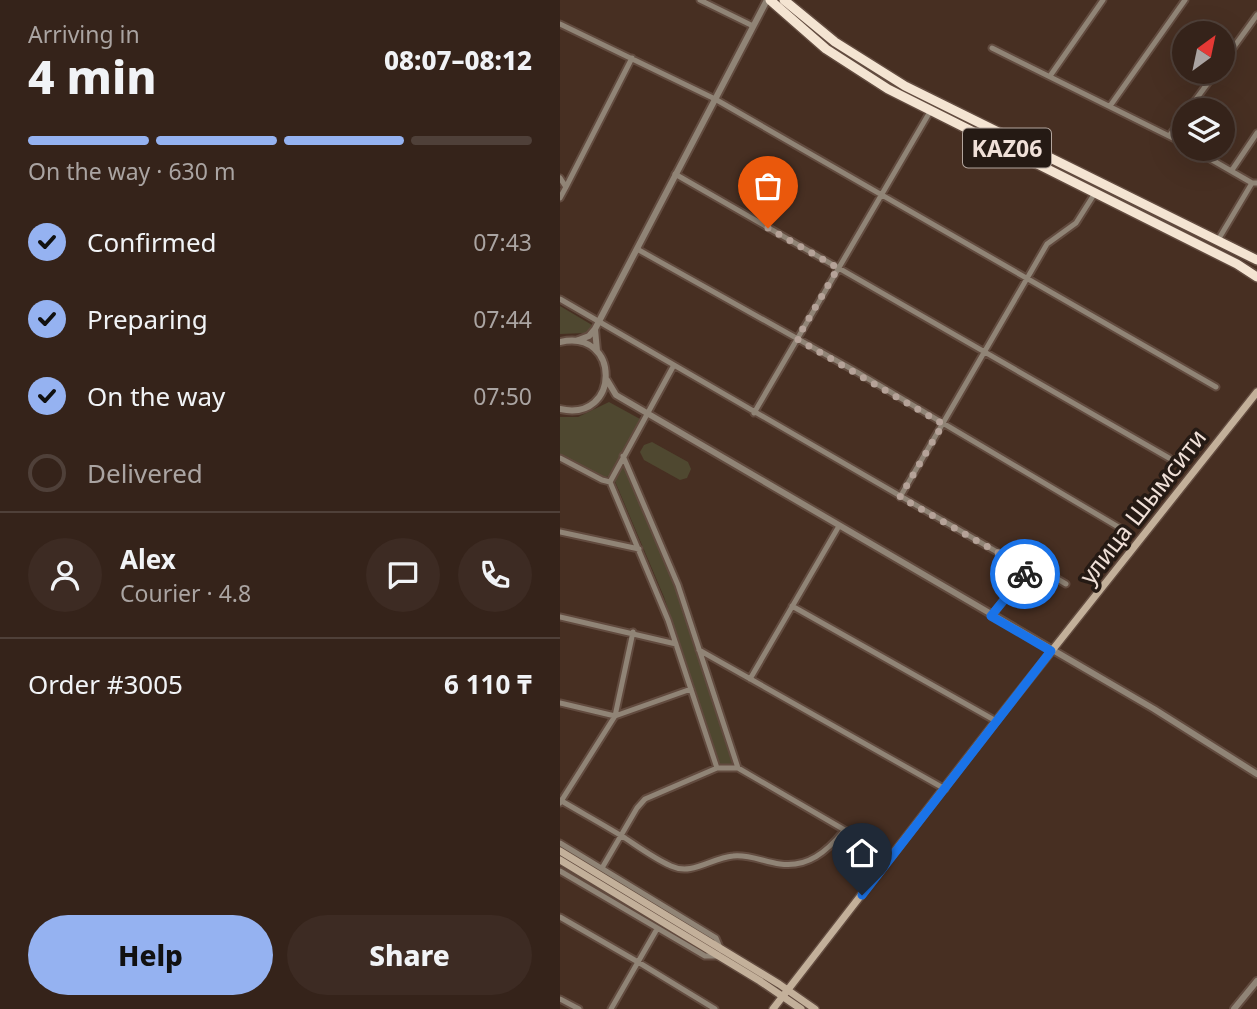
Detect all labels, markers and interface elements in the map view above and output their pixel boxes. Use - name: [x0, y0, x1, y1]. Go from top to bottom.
- text: Arriving in: [28, 18, 140, 50]
- north arrow: [1172, 21, 1236, 84]
- map controls: [1172, 21, 1235, 161]
- text: 08:07–08:12: [384, 42, 532, 78]
- text: 4 min: [28, 45, 157, 107]
- button: layers: [1172, 98, 1235, 161]
- road number: KАZ06: [963, 128, 1051, 168]
- text: On the way · 630 m: [28, 155, 235, 187]
- pin: [738, 156, 798, 228]
- icon: bag: [749, 167, 787, 205]
- icon: check: [28, 223, 66, 261]
- text: Confirmed: [87, 224, 217, 260]
- text: 07:43: [473, 226, 532, 258]
- icon: check: [28, 300, 66, 338]
- text: Preparing: [87, 301, 208, 337]
- text: 07:44: [473, 303, 532, 335]
- icon: check: [28, 377, 66, 415]
- text: On the way: [87, 378, 225, 414]
- text: 07:50: [473, 380, 532, 412]
- street label: улица Шымсити: [1071, 422, 1213, 590]
- text: Delivered: [87, 455, 203, 491]
- button: person: [28, 538, 102, 612]
- button: chat: [366, 538, 440, 612]
- button: phone: [458, 538, 532, 612]
- courier: [990, 539, 1060, 609]
- text: Alex: [120, 541, 176, 577]
- icon: bike: [1006, 555, 1044, 593]
- text: Courier · 4.8: [120, 577, 251, 609]
- text: Order #3005: [28, 666, 183, 702]
- text: 6 110 ₸: [444, 666, 532, 702]
- pin: [832, 823, 892, 895]
- icon: home: [843, 834, 881, 872]
- button: Help: [28, 915, 273, 995]
- button: Share: [287, 915, 532, 995]

